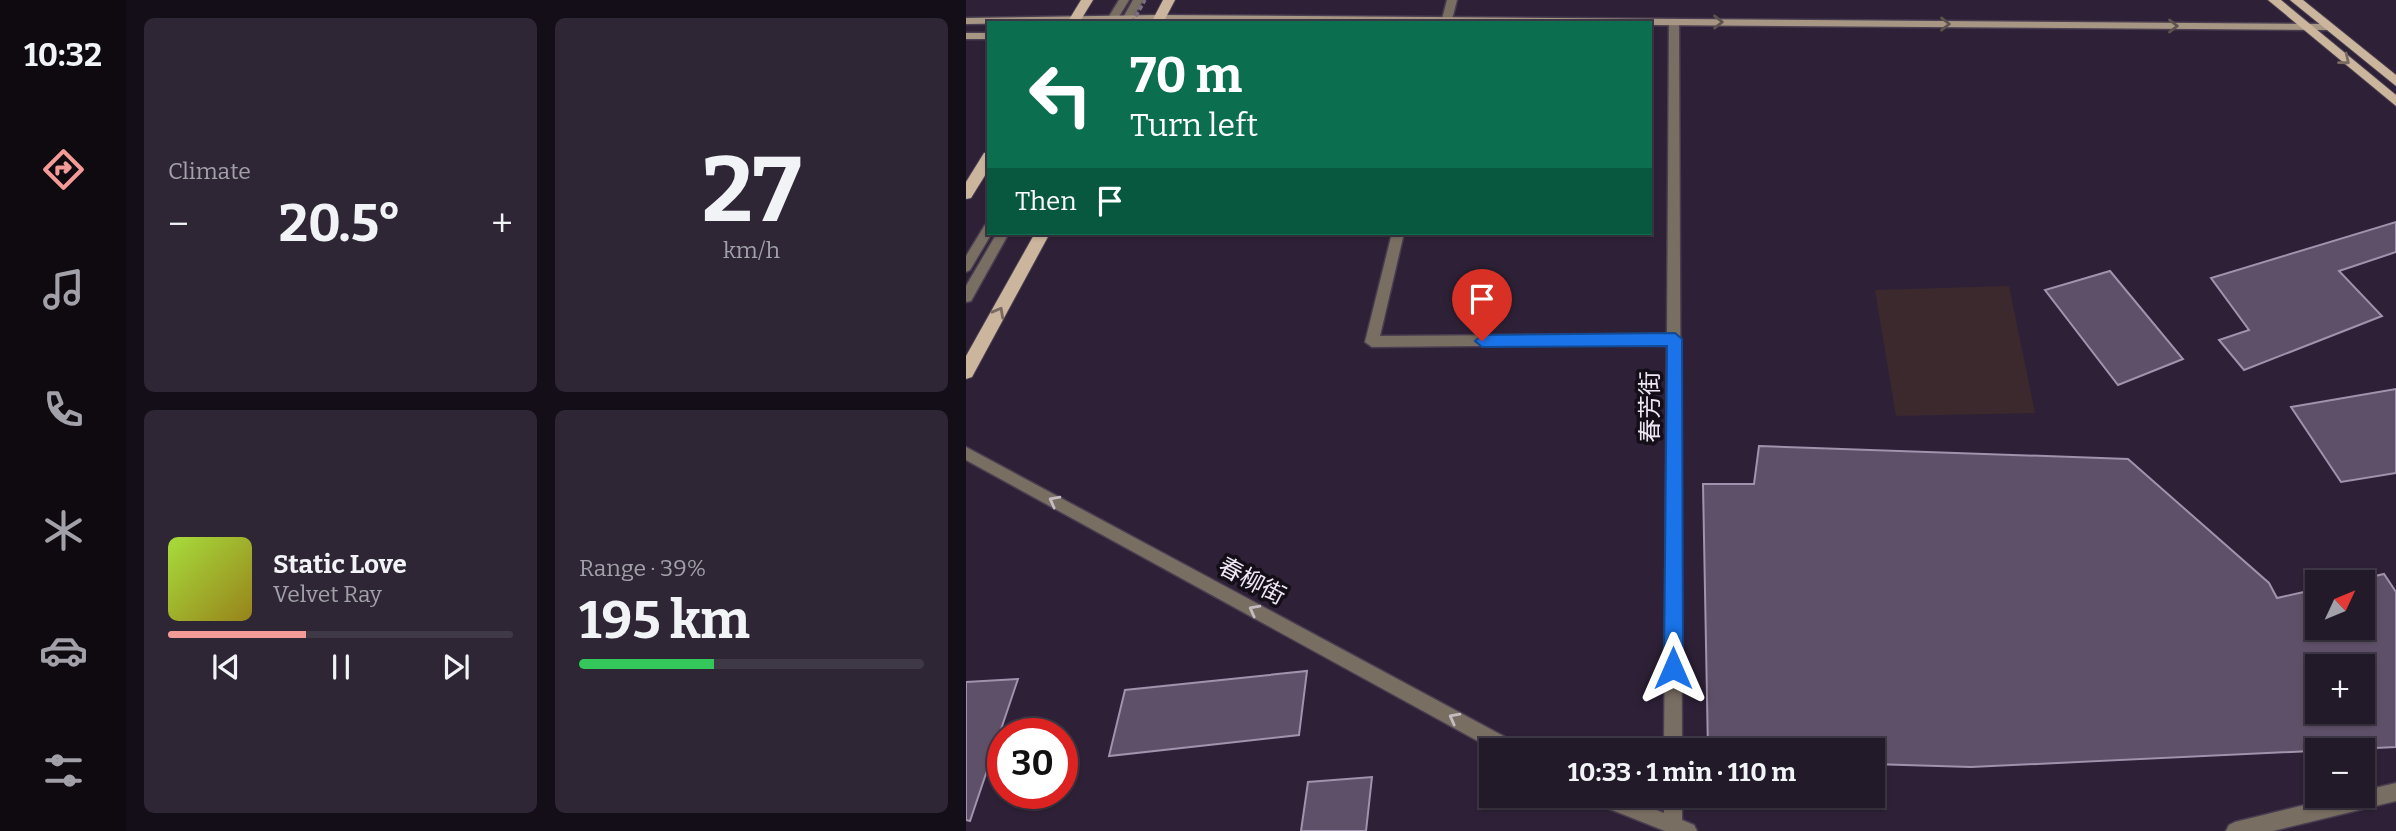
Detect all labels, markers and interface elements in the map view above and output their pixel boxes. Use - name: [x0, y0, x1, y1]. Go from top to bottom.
- one-way arrow: [1713, 14, 1723, 30]
- one-way arrow: [1940, 16, 1951, 32]
- one-way arrow: [2168, 18, 2178, 34]
- text: 10:32: [24, 36, 102, 74]
- text: 70 m: [1130, 46, 1242, 105]
- icon: left: [1015, 49, 1106, 140]
- one-way arrow: [2336, 52, 2349, 64]
- text: Turn left: [1130, 106, 1258, 144]
- text: 27: [702, 136, 801, 245]
- icon: directions: [39, 145, 88, 194]
- text: Climate: [168, 157, 251, 185]
- icon: arrive: [1091, 182, 1129, 220]
- text: Then: [1015, 186, 1077, 217]
- text: 20.5°: [279, 192, 402, 255]
- text: −: [168, 201, 189, 247]
- text: +: [491, 201, 513, 247]
- text: km/h: [723, 236, 780, 264]
- icon: music: [39, 265, 88, 314]
- pin: [1452, 269, 1512, 341]
- icon: arrive: [1463, 280, 1501, 318]
- one-way arrow: [991, 307, 1004, 320]
- street label: 春芳街: [1636, 371, 1664, 443]
- icon: phone: [39, 385, 88, 434]
- one-way arrow: [1049, 496, 1062, 509]
- icon: climate: [39, 506, 88, 555]
- text: Static Love: [273, 549, 407, 580]
- street label: 春柳街: [1214, 552, 1290, 610]
- text: Range · 39%: [579, 554, 706, 582]
- north arrow: [2305, 570, 2375, 640]
- map controls: [2305, 570, 2375, 808]
- text: Velvet Ray: [273, 580, 382, 608]
- text: 195 km: [579, 589, 750, 652]
- one-way arrow: [1249, 605, 1262, 618]
- icon: car: [39, 626, 88, 675]
- position arrow: [1636, 631, 1710, 705]
- icon: previous: [207, 648, 245, 686]
- icon: pause: [322, 648, 360, 686]
- icon: next: [437, 648, 475, 686]
- button: +: [2305, 654, 2375, 724]
- one-way arrow: [1449, 713, 1462, 726]
- speed limit sign: 30: [987, 718, 1078, 809]
- button: −: [2305, 738, 2375, 808]
- icon: filters: [39, 746, 88, 795]
- text: 10:33 · 1 min · 110 m: [1568, 757, 1796, 788]

